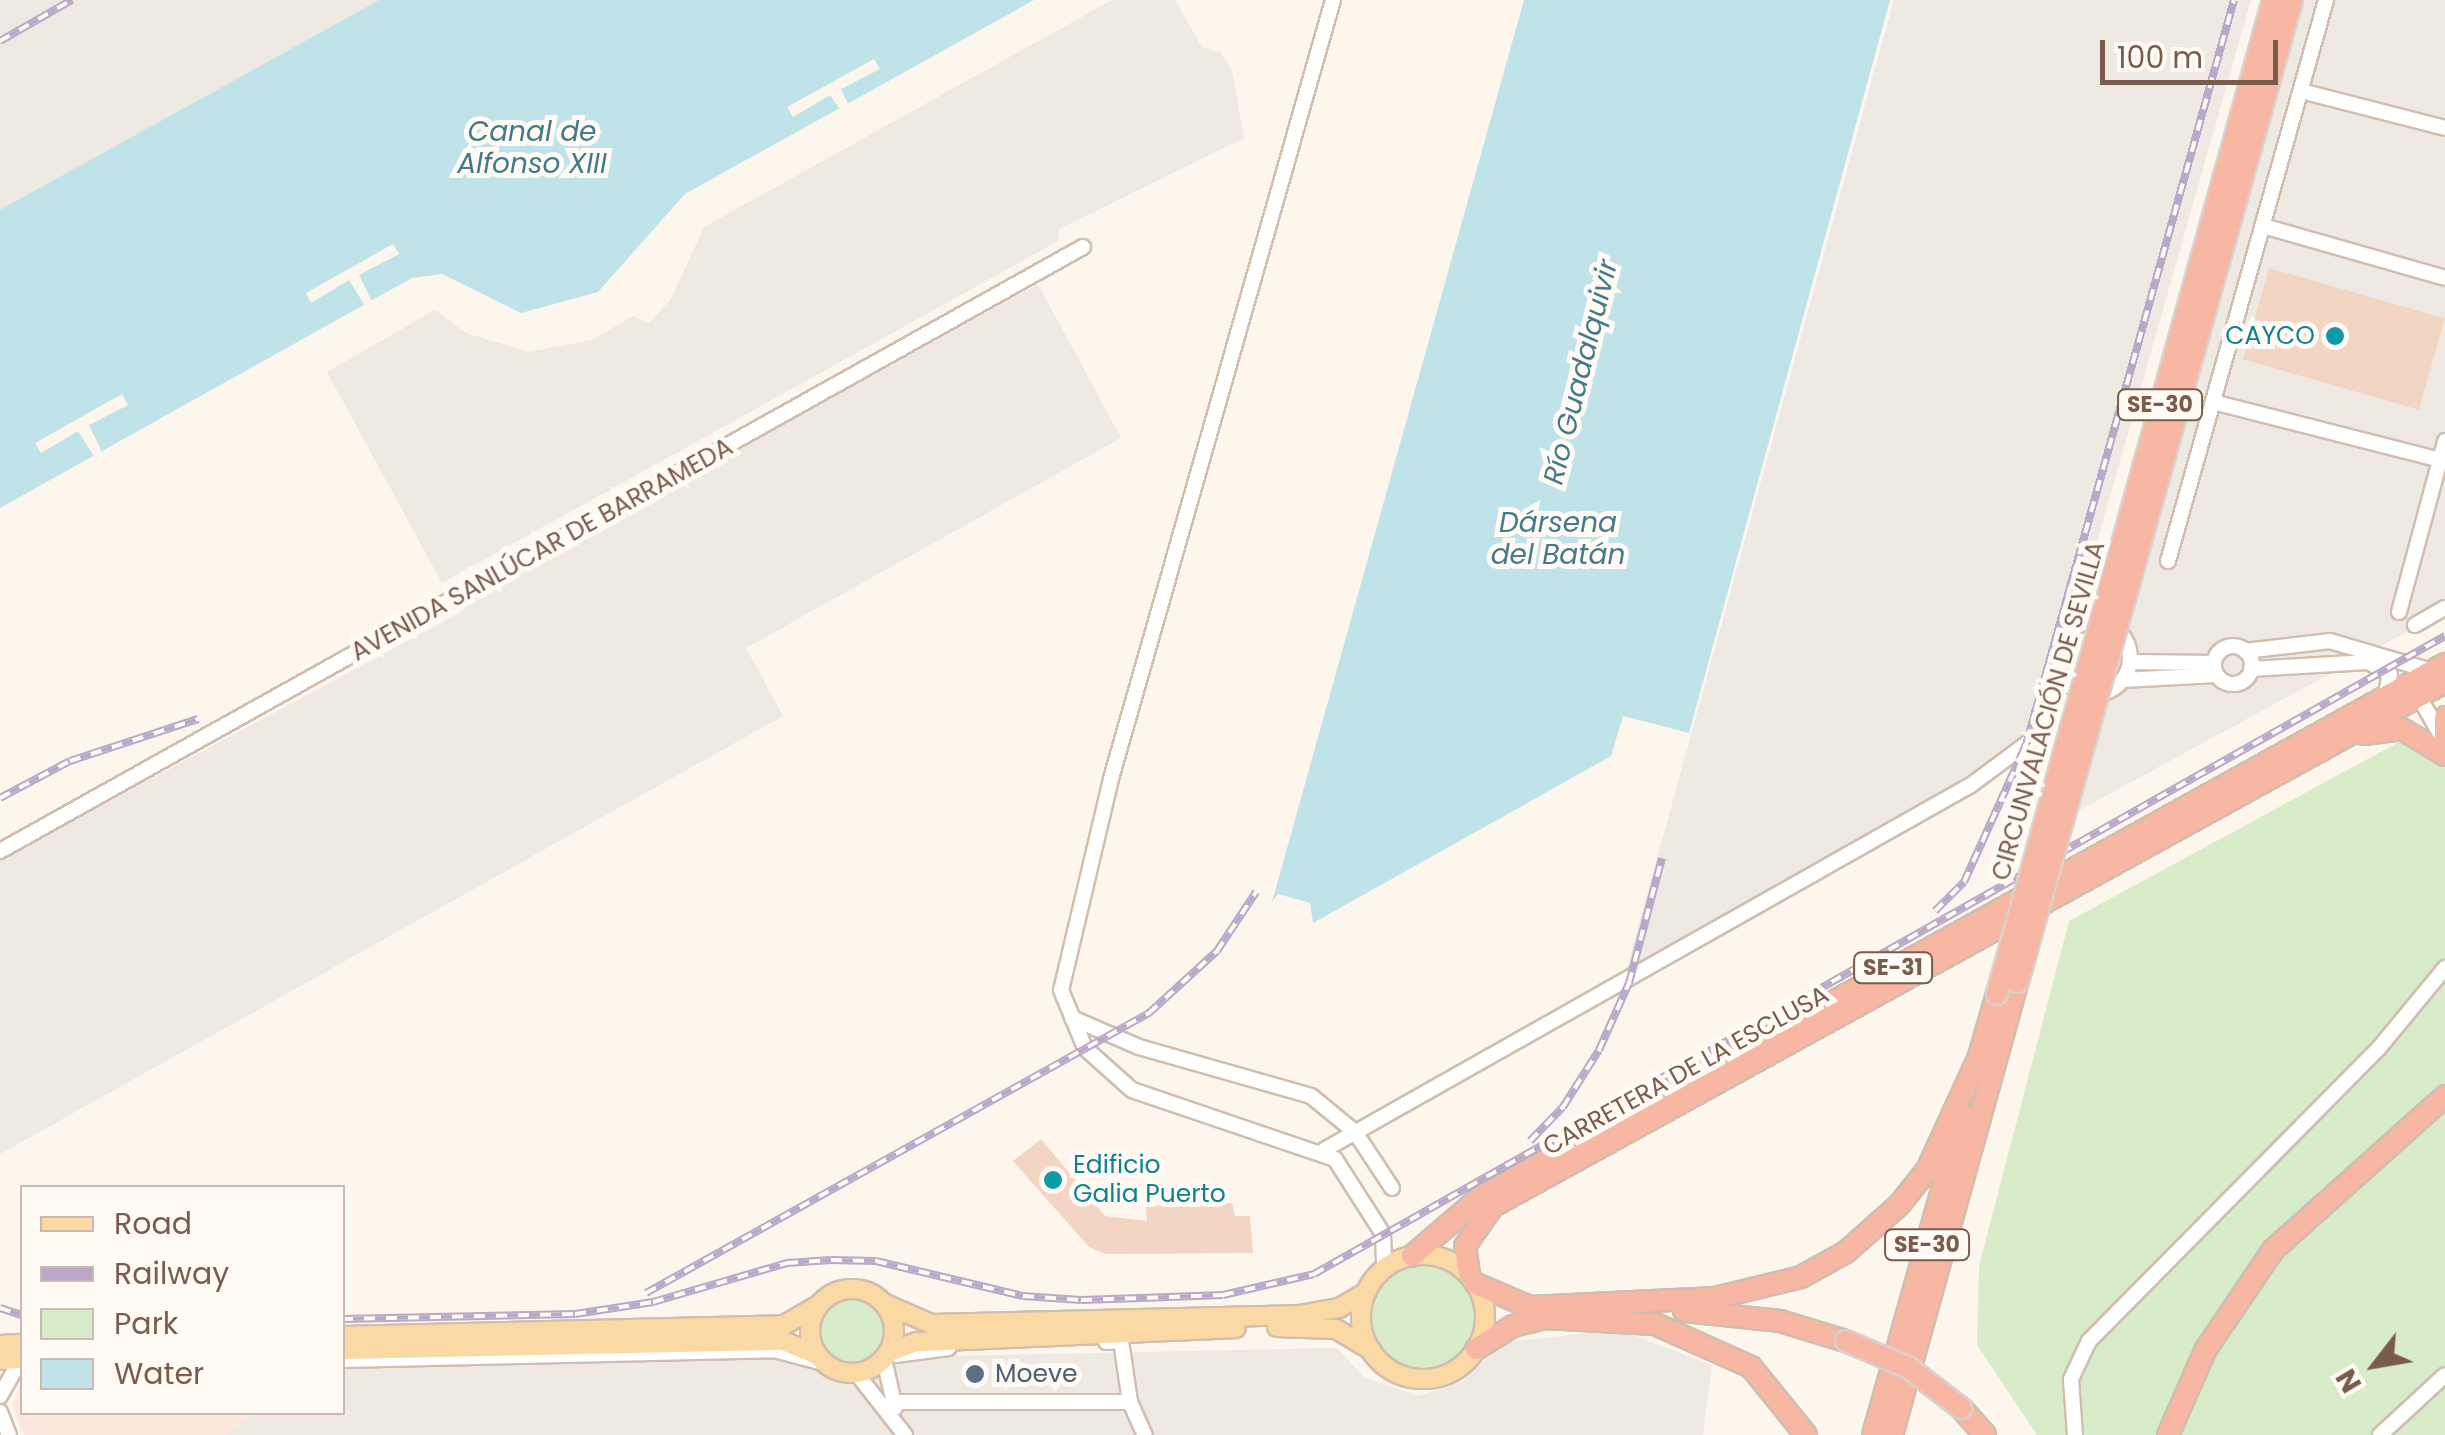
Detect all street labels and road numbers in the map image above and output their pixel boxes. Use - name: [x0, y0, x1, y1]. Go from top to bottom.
- road number: SE-30: [2115, 388, 2205, 422]
- street label: AVENIDA SANLÚCAR DE BARRAMEDA: [346, 432, 738, 668]
- street label: CIRCUNVALACIÓN DE SEVILLA: [1986, 538, 2112, 884]
- road number: SE-31: [1853, 951, 1933, 985]
- street label: CARRETERA DE LA ESCLUSA: [1538, 980, 1834, 1162]
- road number: SE-30: [1882, 1228, 1972, 1262]

